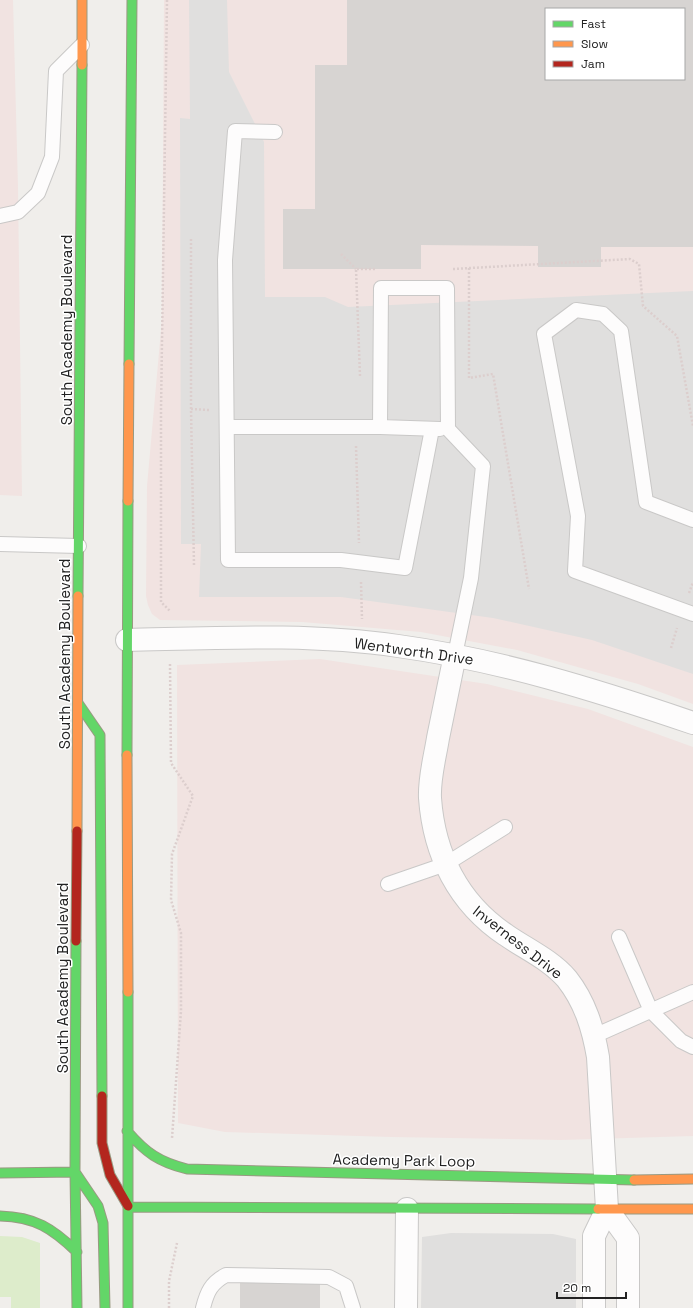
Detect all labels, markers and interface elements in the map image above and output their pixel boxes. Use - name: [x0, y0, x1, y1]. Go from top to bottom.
- legend: [545, 8, 685, 80]
- text: Fast: [581, 16, 606, 32]
- text: Slow: [581, 36, 608, 52]
- text: Jam: [581, 56, 605, 72]
- street label: South Academy Boulevard: [57, 235, 76, 425]
- street label: South Academy Boulevard: [55, 559, 74, 749]
- street label: Wentworth Drive: [353, 633, 475, 669]
- street label: South Academy Boulevard: [53, 883, 72, 1073]
- street label: Inverness Drive: [469, 901, 567, 983]
- street label: Academy Park Loop: [333, 1149, 475, 1171]
- scale bar: [557, 1274, 626, 1300]
- text: 20 m: [563, 1280, 591, 1296]

